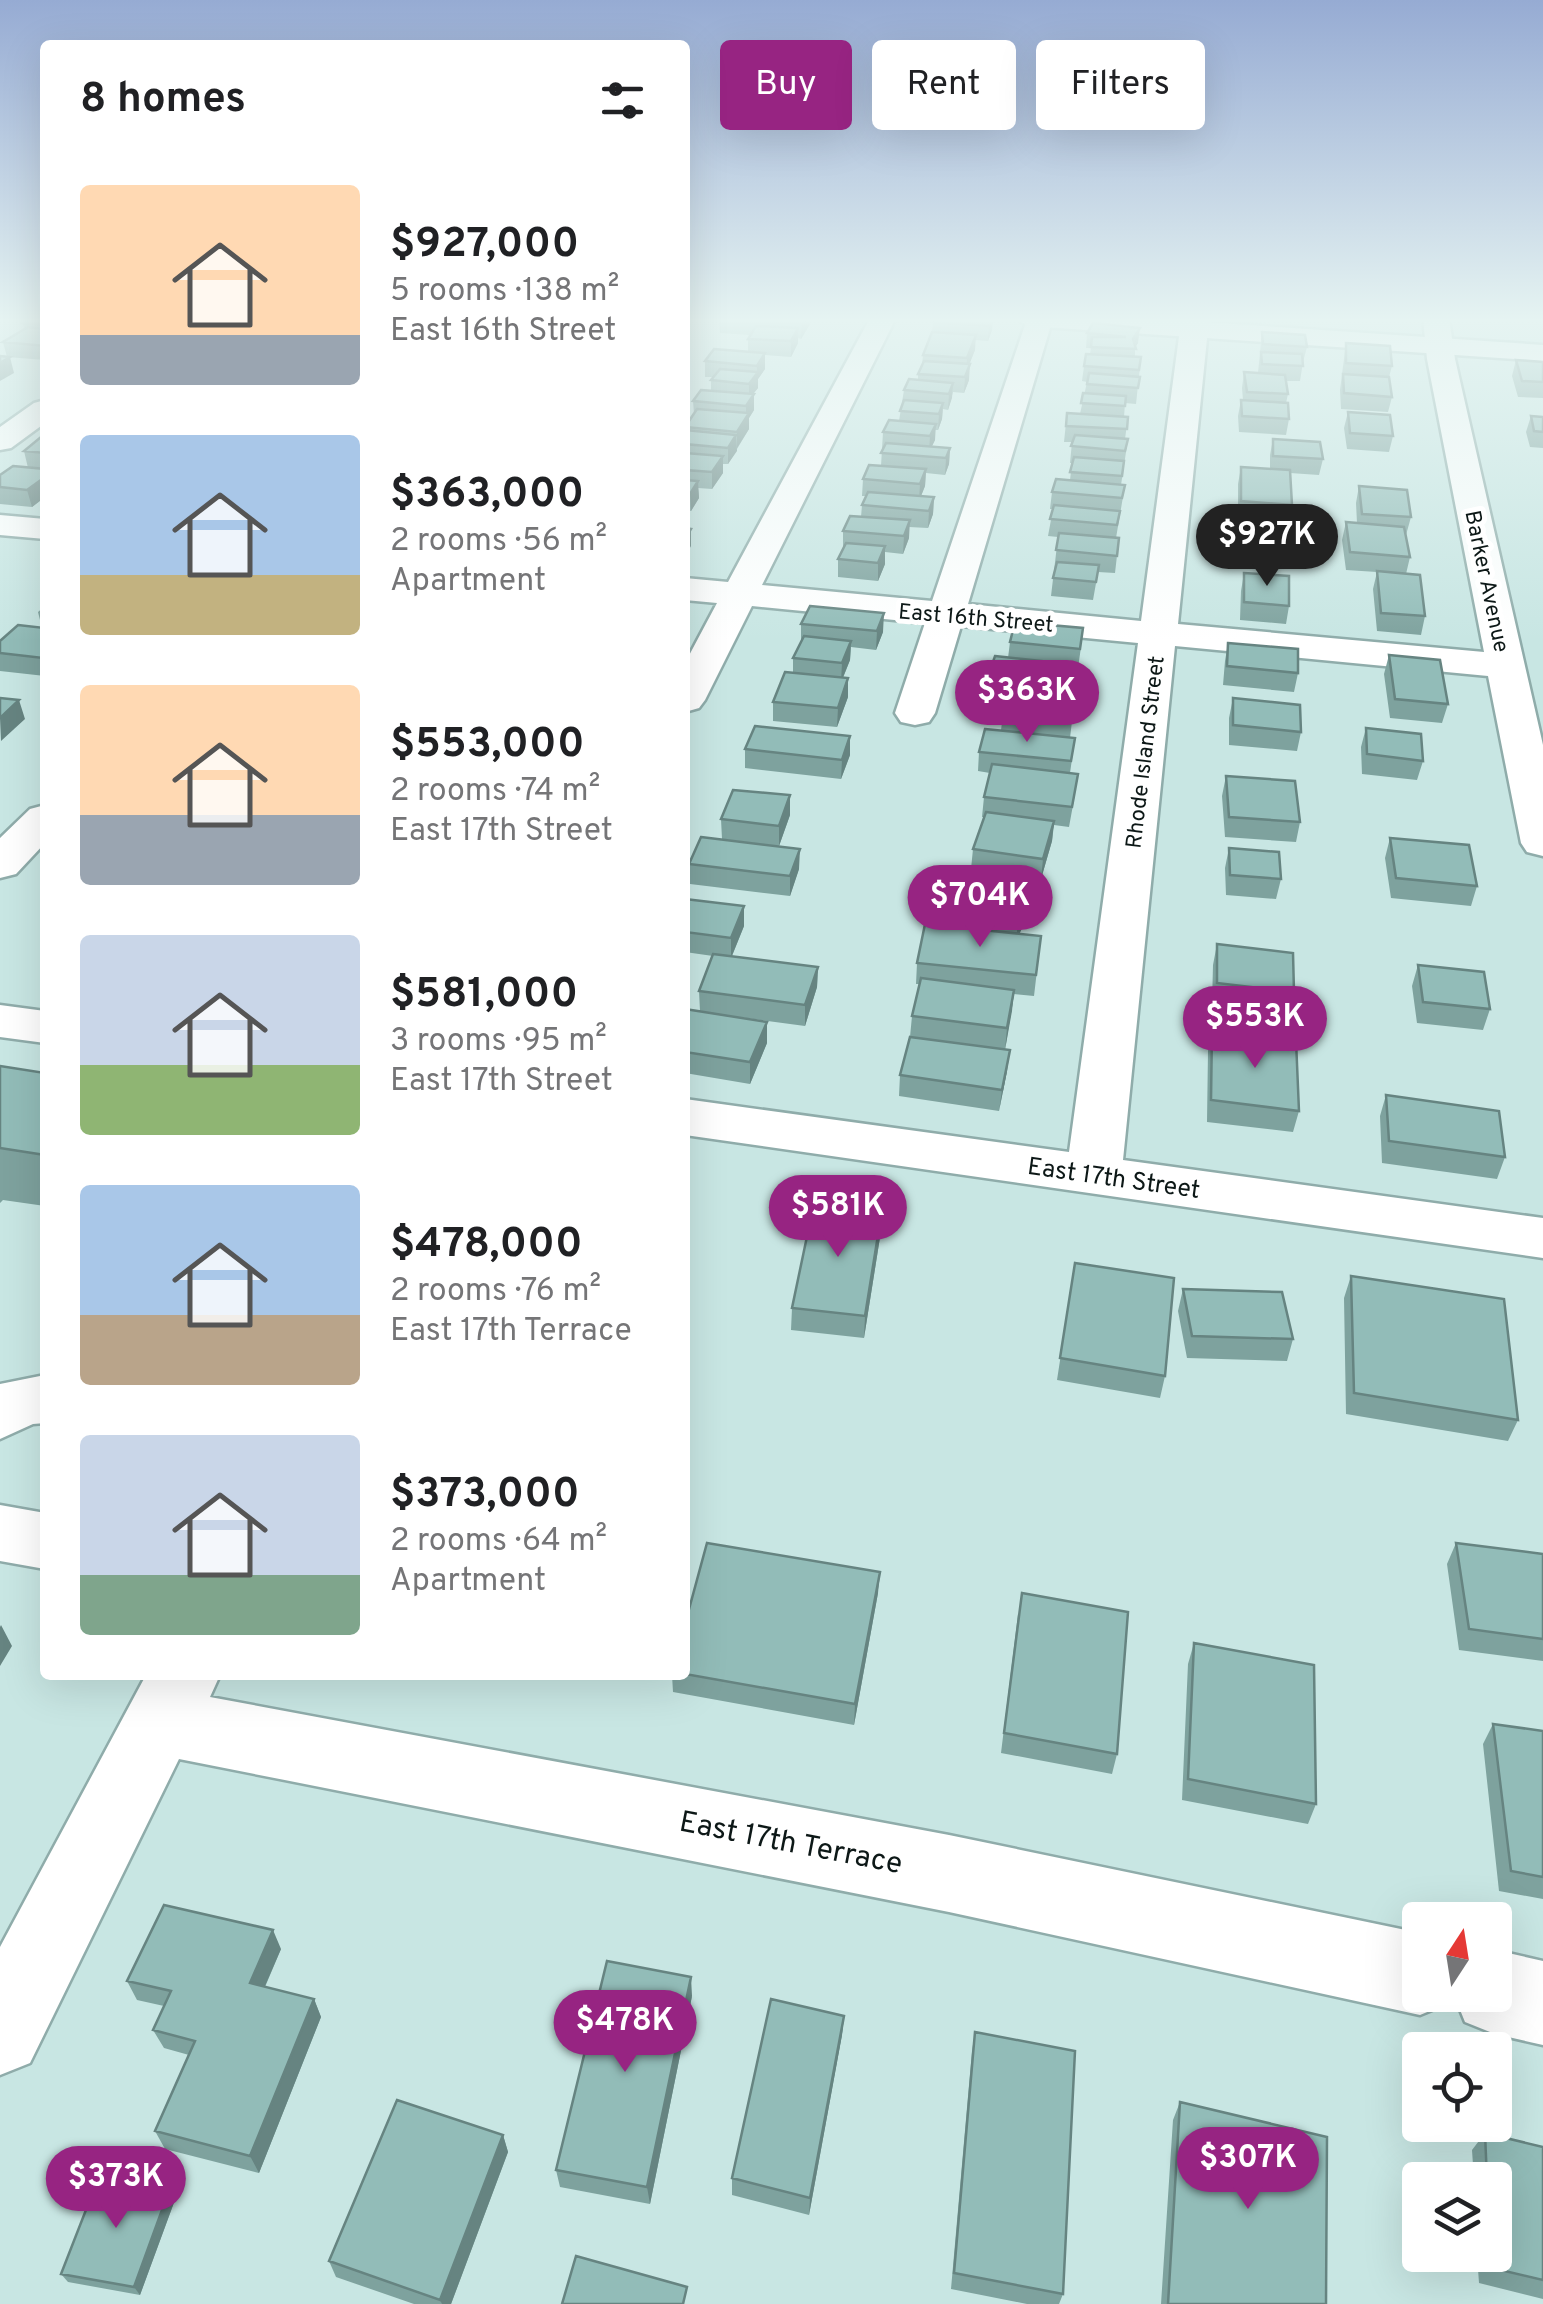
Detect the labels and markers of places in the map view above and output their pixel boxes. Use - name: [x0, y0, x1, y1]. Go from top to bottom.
- pin: $927K: [1197, 504, 1337, 589]
- pin: $363K: [957, 660, 1097, 745]
- pin: $704K: [910, 865, 1050, 950]
- pin: $553K: [1185, 986, 1325, 1071]
- pin: $581K: [768, 1175, 908, 1260]
- pin: $478K: [555, 1990, 695, 2075]
- pin: $307K: [1178, 2127, 1318, 2212]
- pin: $373K: [46, 2146, 186, 2231]

